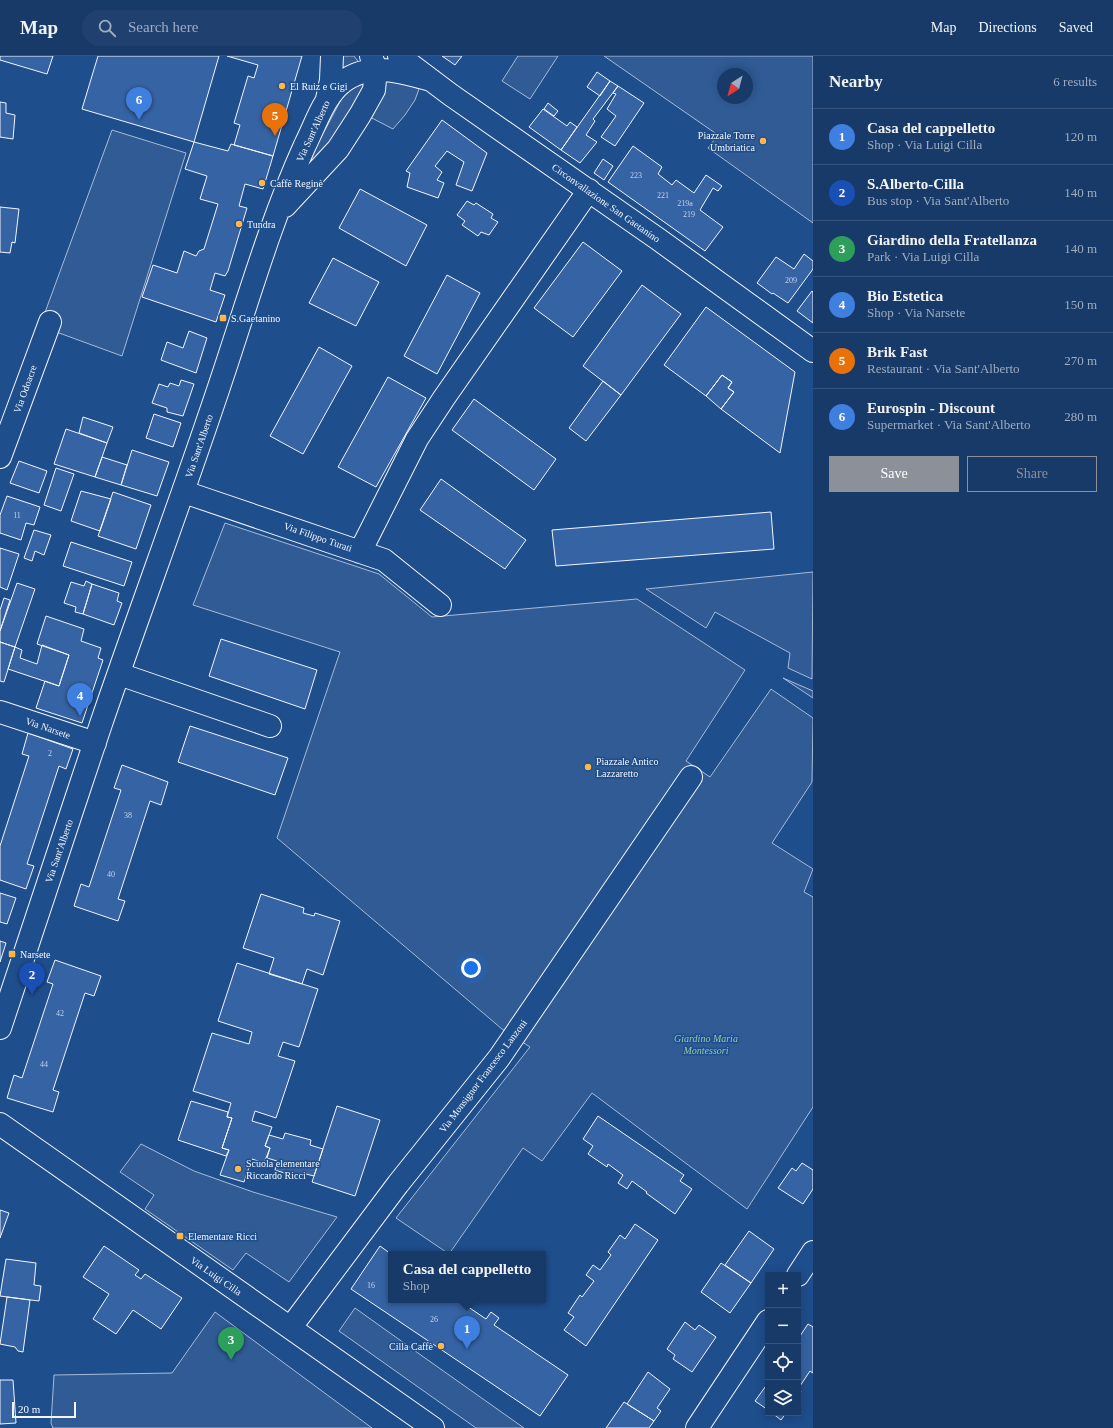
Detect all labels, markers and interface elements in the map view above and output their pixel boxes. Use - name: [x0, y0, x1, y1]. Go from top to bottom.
- search box: [82, 10, 362, 46]
- text: Map: [20, 17, 58, 38]
- icon: search: [96, 17, 118, 39]
- text: Search here: [128, 19, 198, 35]
- text: Map: [931, 20, 956, 35]
- text: Directions: [978, 20, 1037, 35]
- text: Saved: [1059, 20, 1093, 35]
- north arrow: [717, 68, 753, 104]
- text: Nearby: [829, 72, 883, 91]
- text: 6 results: [1053, 74, 1097, 89]
- marker: El Ruiz e Gigi: [277, 81, 287, 91]
- place label: El Ruiz e Gigi: [290, 81, 348, 92]
- pin: 6: [126, 87, 152, 120]
- street label: Via Sant'Alberto: [294, 99, 332, 163]
- pin: 5: [262, 103, 288, 136]
- text: Casa del cappelletto: [867, 120, 995, 136]
- text: 1: [839, 129, 845, 144]
- text: 120 m: [1064, 129, 1097, 144]
- place label: Piazzale Torre Umbriatica: [698, 130, 756, 153]
- marker: Piazzale Torre Umbriatica: [758, 136, 768, 146]
- text: Shop · Via Luigi Cilla: [867, 137, 982, 152]
- street label: Circonvallazione San Gaetanino: [550, 161, 662, 245]
- house number: 223: [630, 171, 642, 180]
- text: S.Alberto-Cilla: [867, 176, 964, 192]
- marker: Caffè Reginè: [257, 178, 267, 188]
- place label: Caffè Reginè: [270, 178, 323, 189]
- text: 2: [839, 185, 845, 200]
- text: 140 m: [1064, 185, 1097, 200]
- house number: 221: [657, 191, 669, 200]
- text: Bus stop · Via Sant'Alberto: [867, 193, 1009, 208]
- house number: 219a: [677, 199, 693, 208]
- house number: 219: [683, 210, 695, 219]
- marker: Tundra: [234, 219, 244, 229]
- place label: Tundra: [247, 219, 276, 230]
- text: Giardino della Fratellanza: [867, 232, 1037, 248]
- text: 3: [839, 241, 845, 256]
- text: 140 m: [1064, 241, 1097, 256]
- text: Park · Via Luigi Cilla: [867, 249, 979, 264]
- house number: 209: [785, 276, 797, 285]
- text: Bio Estetica: [867, 288, 943, 304]
- text: 4: [839, 297, 845, 312]
- text: 150 m: [1064, 297, 1097, 312]
- text: Shop · Via Narsete: [867, 305, 965, 320]
- marker: S.Gaetanino: [218, 313, 228, 323]
- place label: S.Gaetanino: [231, 313, 280, 324]
- text: Brik Fast: [867, 344, 927, 360]
- text: 5: [839, 353, 845, 368]
- text: 270 m: [1064, 353, 1097, 368]
- text: Restaurant · Via Sant'Alberto: [867, 361, 1020, 376]
- street label: Via Odoacre: [11, 363, 39, 414]
- text: Eurospin - Discount: [867, 400, 995, 416]
- text: 6: [839, 409, 845, 424]
- text: 280 m: [1064, 409, 1097, 424]
- street label: Via Sant'Alberto: [183, 413, 215, 479]
- text: Supermarket · Via Sant'Alberto: [867, 417, 1030, 432]
- button: Save: [829, 456, 959, 492]
- button: Share: [967, 456, 1097, 492]
- house number: 11: [13, 511, 21, 520]
- street label: Via Filippo Turati: [282, 520, 354, 554]
- pin: 4: [67, 683, 93, 716]
- street label: Via Narsete: [24, 715, 72, 741]
- house number: 2: [48, 749, 52, 758]
- place label: Piazzale Antico Lazzaretto: [596, 756, 658, 779]
- marker: Piazzale Antico Lazzaretto: [583, 762, 593, 772]
- house number: 38: [124, 811, 132, 820]
- street label: Via Sant'Alberto: [43, 818, 75, 884]
- house number: 40: [107, 870, 115, 879]
- marker: Narsete: [7, 949, 17, 959]
- place label: Narsete: [20, 949, 51, 960]
- your location: [461, 958, 481, 978]
- pin: 2: [19, 962, 45, 995]
- house number: 42: [56, 1009, 64, 1018]
- street label: Via Monsignor Francesco Lanzoni: [437, 1017, 529, 1135]
- park label: Giardino Maria Montessori: [674, 1033, 738, 1056]
- house number: 44: [40, 1060, 48, 1069]
- place label: Scuola elementare Riccardo Ricci: [246, 1158, 320, 1181]
- marker: Scuola elementare Riccardo Ricci: [233, 1164, 243, 1174]
- marker: Elementare Ricci: [175, 1231, 185, 1241]
- place label: Elementare Ricci: [188, 1231, 257, 1242]
- popup: [388, 1251, 546, 1303]
- street label: Via Luigi Cilla: [188, 1254, 244, 1298]
- text: Casa del cappelletto: [403, 1261, 531, 1277]
- map controls: [765, 1272, 801, 1416]
- button: +: [765, 1272, 801, 1308]
- text: Shop: [403, 1278, 430, 1293]
- house number: 16: [367, 1281, 375, 1290]
- button: −: [765, 1308, 801, 1344]
- house number: 26: [430, 1315, 438, 1324]
- pin: 1: [454, 1316, 480, 1349]
- pin: 3: [218, 1327, 244, 1360]
- place label: Cilla Caffè: [389, 1341, 434, 1352]
- marker: Cilla Caffè: [436, 1341, 446, 1351]
- button: locate: [765, 1344, 801, 1380]
- button: layers: [765, 1380, 801, 1416]
- scale bar: [12, 1400, 76, 1419]
- text: 20 m: [18, 1403, 40, 1415]

